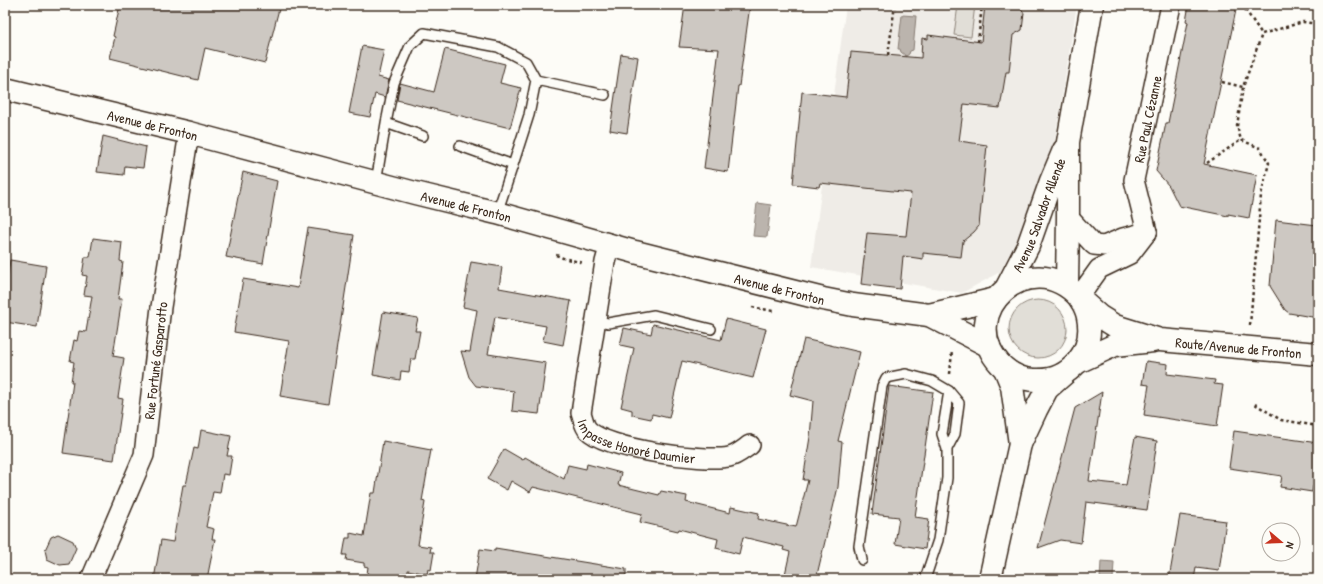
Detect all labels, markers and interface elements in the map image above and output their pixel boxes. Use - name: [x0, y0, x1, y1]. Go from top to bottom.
- street label: Rue Paul Cézanne: [1128, 73, 1165, 164]
- street label: Avenue de Fronton: [106, 104, 200, 145]
- street label: Avenue Salvador Allende: [1007, 154, 1069, 275]
- street label: Avenue de Fronton: [419, 185, 514, 226]
- street label: Avenue de Fronton: [733, 268, 827, 309]
- street label: Rue Fortuné Gasparotto: [139, 300, 171, 420]
- street label: Route/Avenue de Fronton: [1175, 332, 1302, 362]
- street label: Impasse Honoré Daumier: [574, 416, 697, 467]
- north arrow: [1261, 522, 1301, 562]
- text: N: [1283, 540, 1298, 550]

